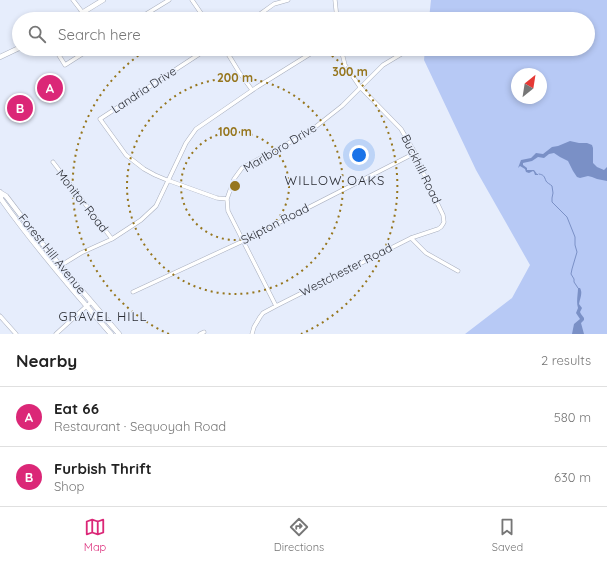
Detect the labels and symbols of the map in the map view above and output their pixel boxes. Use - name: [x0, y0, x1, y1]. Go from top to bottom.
- street label: Landria Drive: [108, 63, 179, 116]
- text: 300 m: [332, 64, 368, 79]
- north arrow: [511, 68, 547, 104]
- text: 200 m: [217, 70, 253, 85]
- pin: A: [37, 73, 63, 103]
- pin: B: [7, 93, 33, 123]
- street label: Marlboro Drive: [240, 120, 319, 175]
- text: 100 m: [218, 124, 252, 139]
- street label: Buckhill Road: [398, 132, 445, 206]
- your location: [349, 145, 369, 165]
- street label: Monitor Road: [53, 166, 112, 235]
- district label: WILLOW OAKS: [285, 172, 385, 188]
- centre of rings: [228, 179, 242, 193]
- street label: Skipton Road: [238, 200, 311, 247]
- street label: Forest Hill Avenue: [15, 210, 90, 297]
- street label: Westchester Road: [297, 240, 395, 299]
- district label: GRAVEL HILL: [59, 308, 147, 324]

